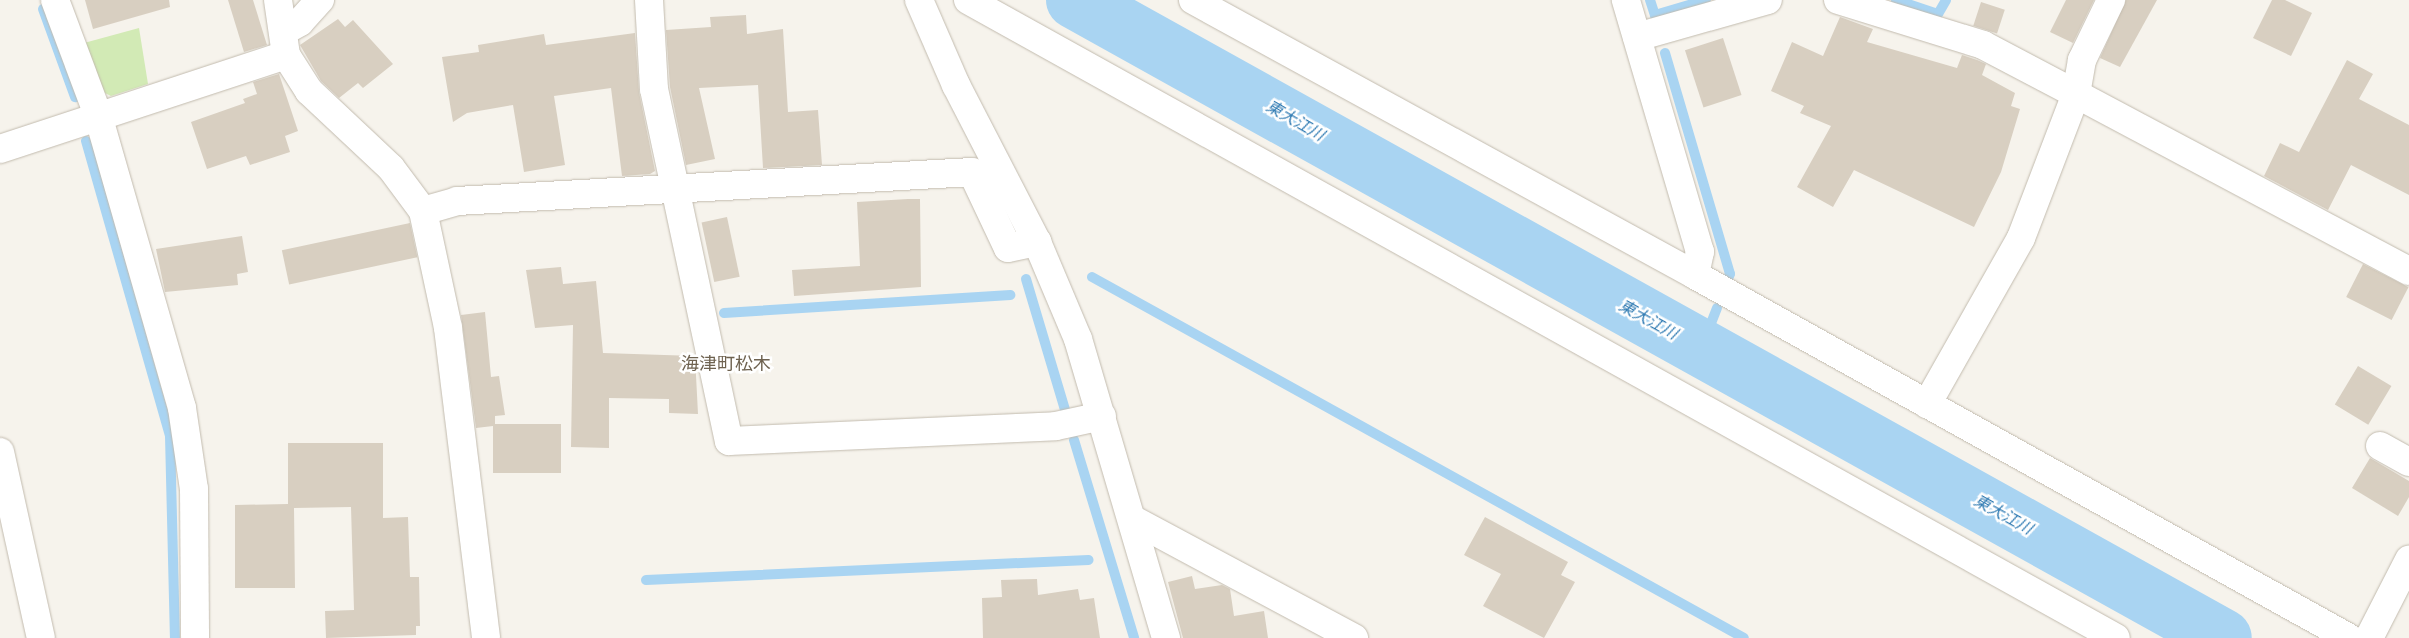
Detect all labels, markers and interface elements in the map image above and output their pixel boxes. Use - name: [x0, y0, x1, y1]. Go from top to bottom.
- water label: 東大江川: [1262, 97, 1328, 145]
- water label: 東大江川: [1615, 296, 1681, 344]
- district label: 海津町松木: [681, 353, 771, 375]
- water label: 東大江川: [1970, 491, 2036, 539]

